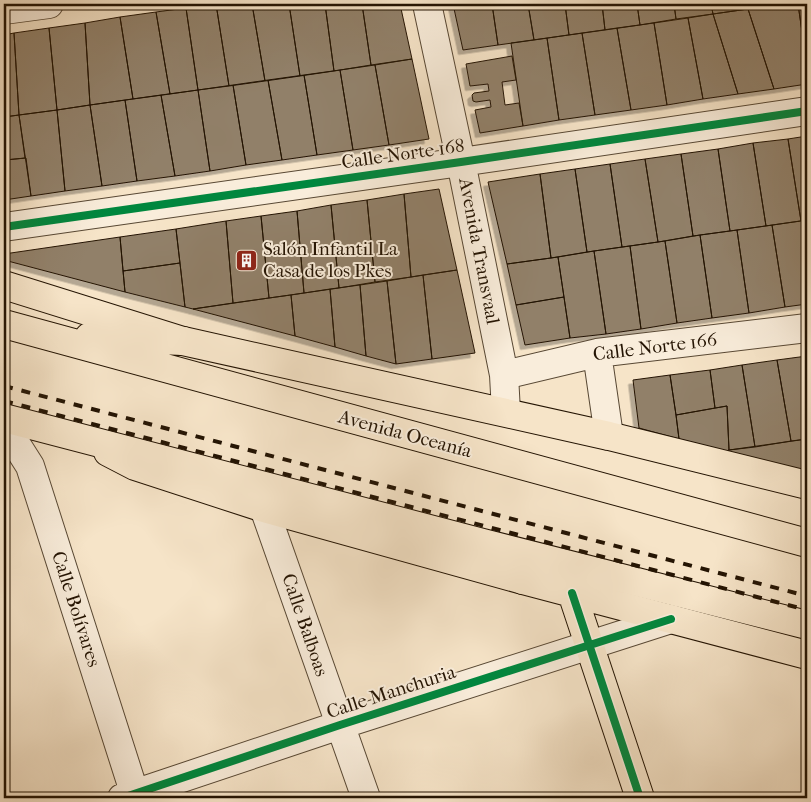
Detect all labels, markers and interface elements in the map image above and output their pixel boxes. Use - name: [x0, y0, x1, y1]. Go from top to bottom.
- street label: Calle Norte 168: [340, 134, 466, 174]
- street label: Avenida Transvaal: [454, 175, 504, 326]
- place label: Salón Infantil La Casa de los Pkes: [263, 238, 398, 282]
- building icon: Salón Infantil La Casa de los Pkes: [235, 248, 259, 272]
- street label: Calle Norte 166: [592, 328, 719, 366]
- street label: Avenida Oceanía: [335, 405, 474, 462]
- street label: Calle Bolívares: [47, 548, 105, 670]
- street label: Calle Balboas: [277, 571, 333, 679]
- street label: Calle Manchuria: [324, 661, 459, 723]

